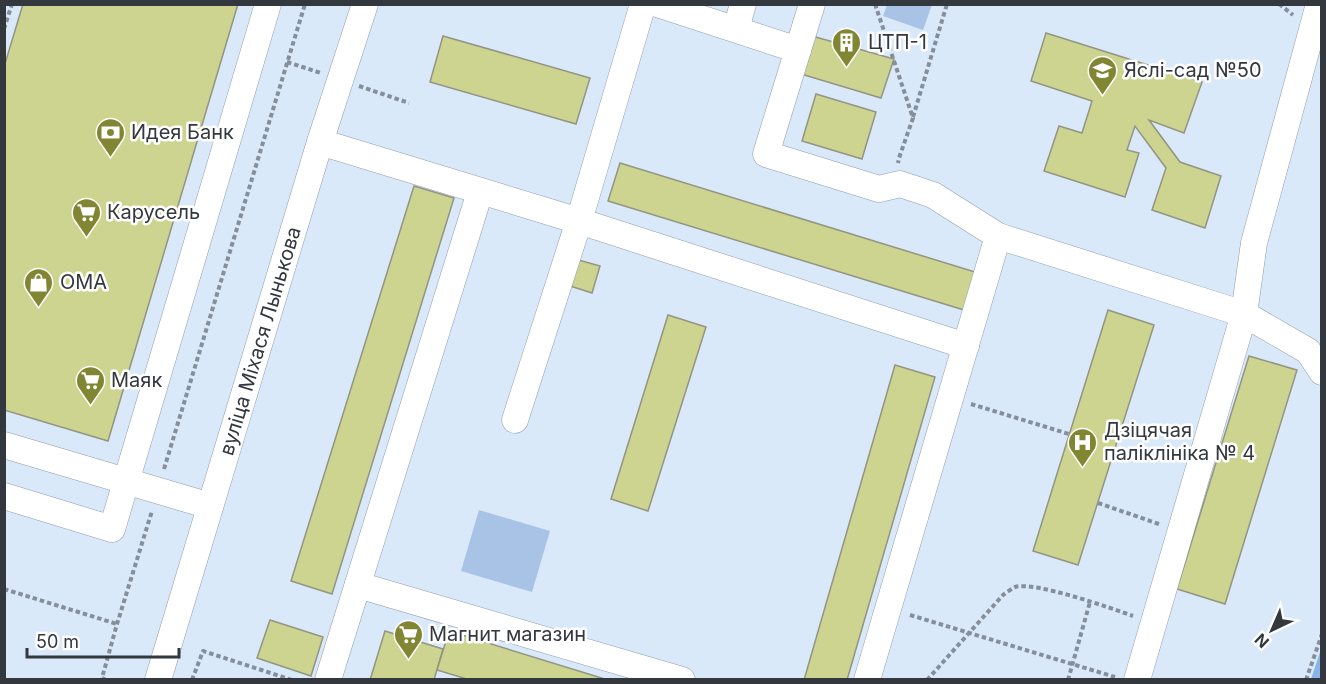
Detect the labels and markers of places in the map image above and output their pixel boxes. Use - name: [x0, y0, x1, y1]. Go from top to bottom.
- building icon: ЦТП-1: [831, 26, 863, 68]
- place label: ЦТП-1: [868, 30, 927, 54]
- school or university icon: Яслі-сад №50: [1087, 54, 1119, 96]
- place label: Яслі-сад №50: [1124, 58, 1262, 82]
- bank icon: Идея Банк: [94, 116, 126, 158]
- place label: Идея Банк: [131, 120, 234, 144]
- supermarket icon: Карусель: [70, 196, 102, 238]
- place label: Карусель: [107, 200, 200, 224]
- shop icon: ОМА: [23, 266, 55, 308]
- place label: ОМА: [60, 270, 107, 294]
- supermarket icon: Маяк: [74, 364, 106, 406]
- place label: Маяк: [111, 368, 162, 392]
- place label: Дзіцячая паліклініка № 4: [1104, 418, 1255, 465]
- hospital icon: Дзіцячая паліклініка № 4: [1067, 426, 1099, 468]
- supermarket icon: Магнит магазин: [392, 618, 424, 660]
- place label: Магнит магазин: [429, 622, 586, 646]

